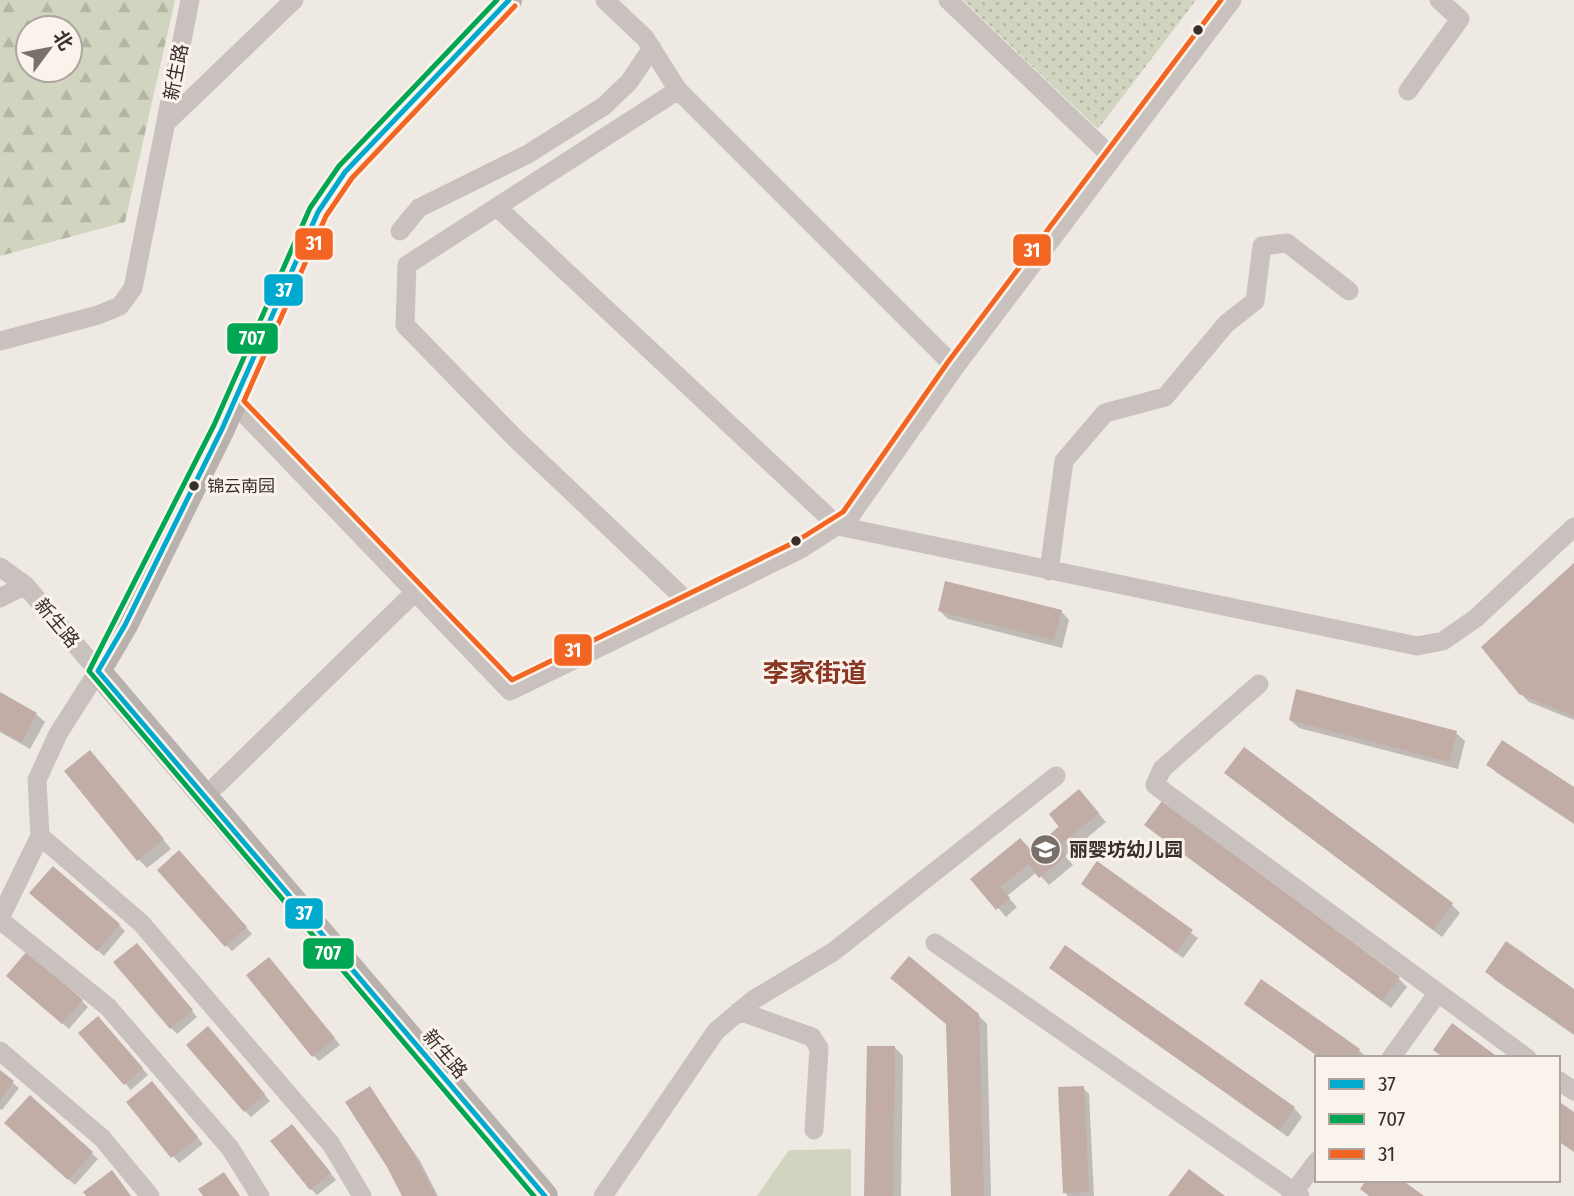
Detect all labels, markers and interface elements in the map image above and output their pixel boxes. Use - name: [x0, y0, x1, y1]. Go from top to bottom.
- north arrow: [14, 14, 84, 84]
- unlabelled marker: [1191, 23, 1205, 37]
- text: 北: [48, 26, 78, 54]
- street label: 新生路: [159, 42, 193, 102]
- line badge: 31: [294, 227, 334, 261]
- text: 31: [305, 232, 322, 255]
- line badge: 31: [1012, 233, 1052, 267]
- text: 31: [1023, 239, 1040, 262]
- line badge: 37: [263, 273, 304, 307]
- text: 37: [275, 279, 293, 302]
- line badge: 707: [226, 322, 279, 355]
- text: 707: [239, 327, 265, 350]
- place label: 锦云南园: [207, 476, 275, 497]
- marker: 锦云南园: [187, 479, 201, 493]
- unlabelled marker: [789, 534, 803, 548]
- street label: 新生路: [30, 594, 84, 652]
- line badge: 31: [553, 633, 593, 667]
- text: 31: [564, 639, 581, 662]
- district label: 李家街道: [763, 658, 867, 689]
- school or university icon: 丽婴坊幼儿园: [1029, 832, 1063, 866]
- place label: 丽婴坊幼儿园: [1069, 838, 1183, 861]
- line badge: 37: [284, 897, 324, 930]
- text: 37: [295, 902, 313, 925]
- line badge: 707: [302, 937, 355, 970]
- text: 707: [315, 942, 341, 965]
- street label: 新生路: [418, 1025, 472, 1083]
- legend: [1315, 1056, 1560, 1182]
- text: 37: [1378, 1071, 1396, 1097]
- text: 707: [1378, 1106, 1405, 1132]
- text: 31: [1378, 1141, 1395, 1167]

